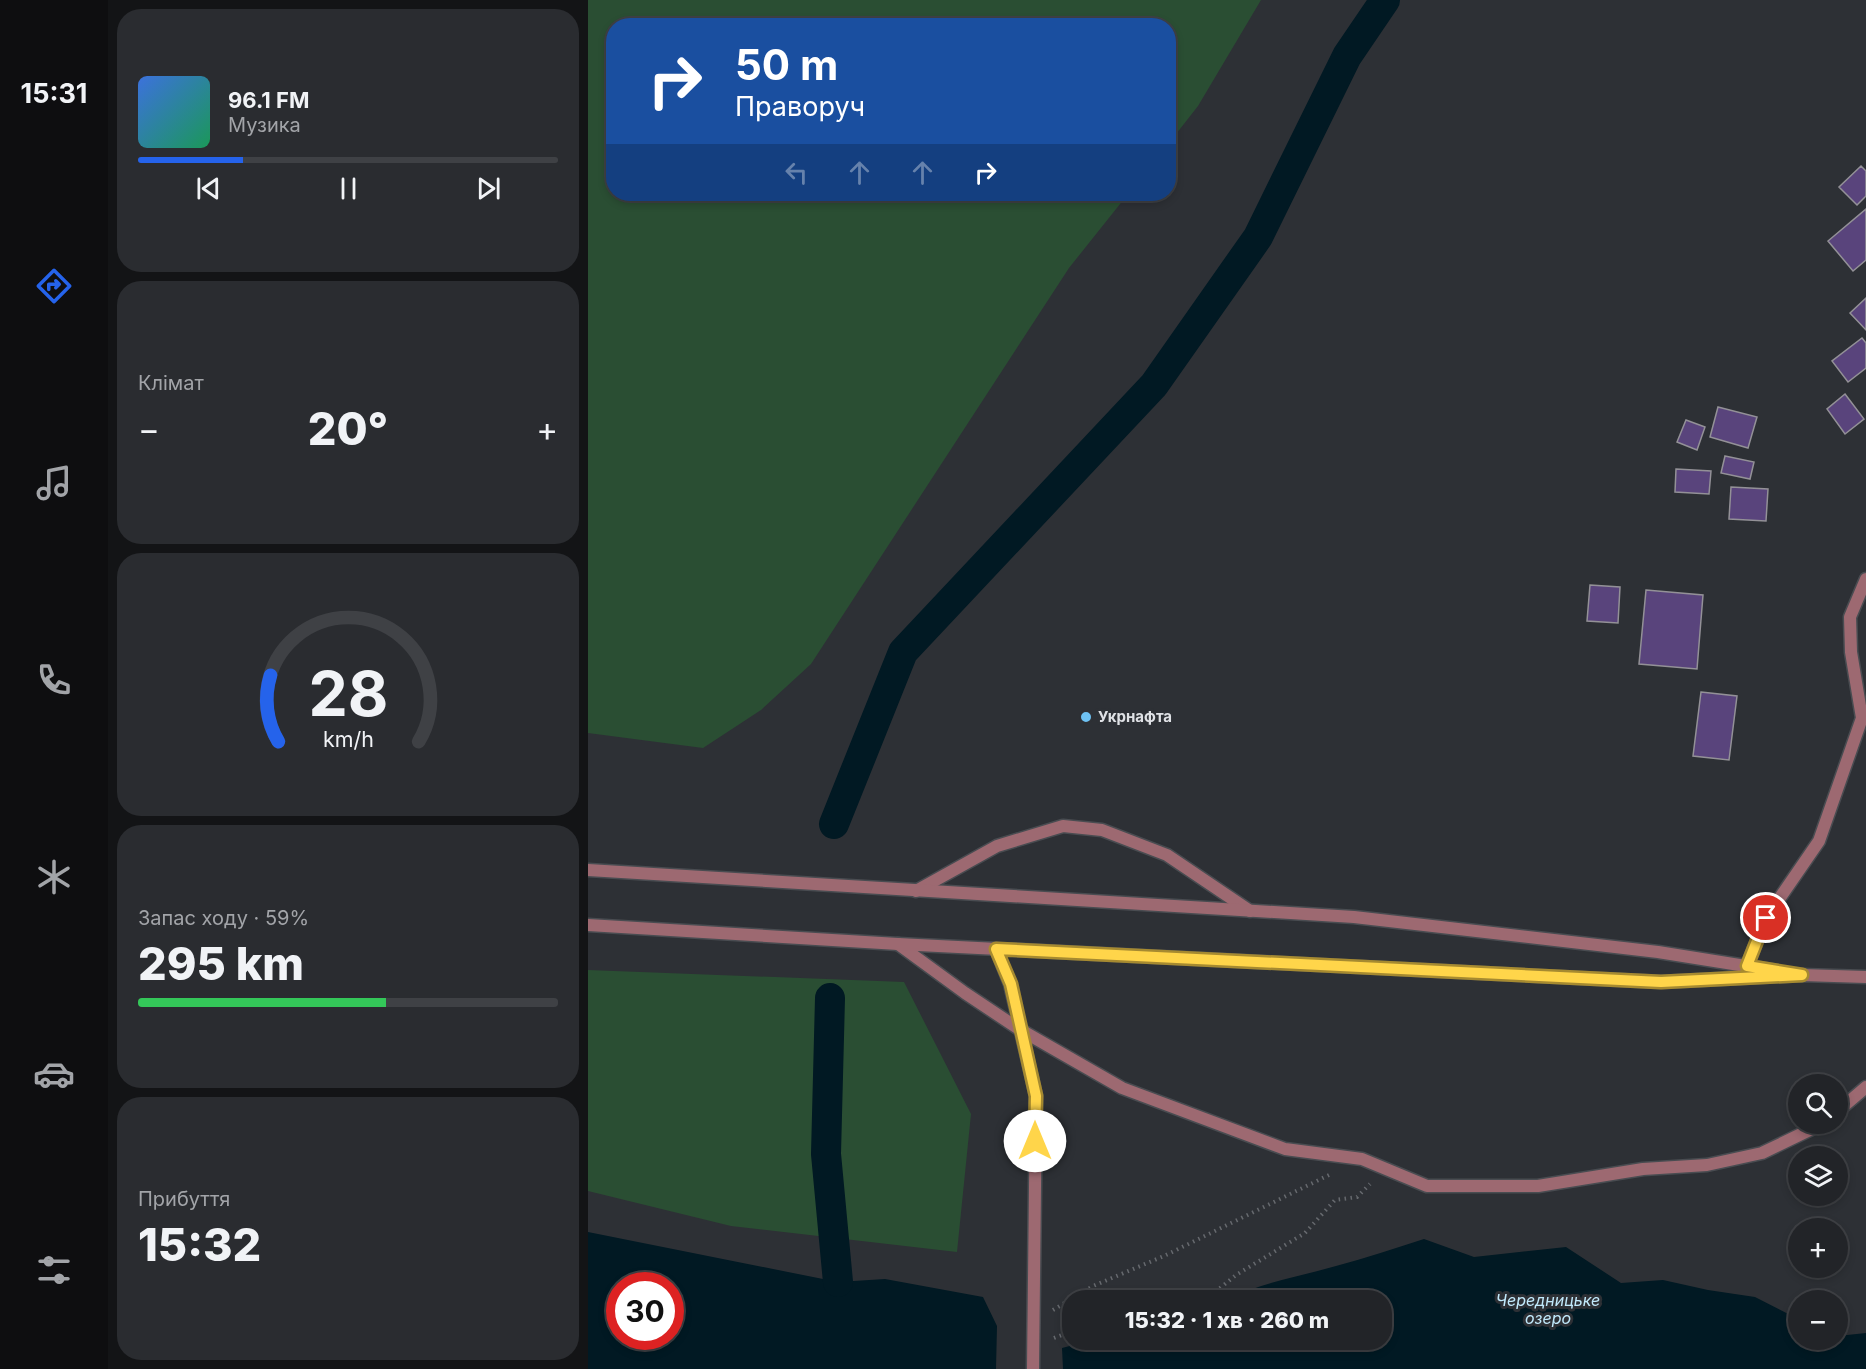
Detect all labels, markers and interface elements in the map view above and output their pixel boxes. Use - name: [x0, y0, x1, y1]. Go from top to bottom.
- text: 50 m: [735, 39, 838, 90]
- icon: right: [636, 42, 714, 120]
- text: 15:31: [21, 77, 88, 110]
- text: 96.1 FM: [228, 87, 309, 113]
- text: Праворуч: [735, 90, 865, 123]
- text: Музика: [228, 113, 301, 137]
- icon: left: [780, 156, 813, 189]
- icon: ahead: [843, 156, 876, 189]
- icon: ahead: [906, 156, 939, 189]
- icon: right: [969, 156, 1002, 189]
- icon: previous: [192, 172, 225, 205]
- icon: pause: [332, 172, 365, 205]
- icon: next: [472, 172, 505, 205]
- icon: directions: [33, 265, 75, 307]
- text: Клімат: [138, 371, 204, 395]
- text: 20°: [308, 401, 388, 456]
- text: −: [138, 409, 160, 449]
- text: +: [536, 409, 558, 449]
- icon: music: [33, 462, 75, 504]
- text: 28: [308, 656, 388, 731]
- icon: phone: [33, 659, 75, 701]
- place label: Укрнафта: [1098, 707, 1172, 726]
- marker: Укрнафта: [1079, 710, 1093, 724]
- text: km/h: [323, 726, 373, 752]
- icon: climate: [33, 856, 75, 898]
- pin: [1740, 892, 1791, 943]
- icon: arrive: [1749, 901, 1782, 934]
- text: Запас ходу · 59%: [138, 906, 309, 930]
- text: 295 km: [138, 936, 304, 991]
- icon: car: [33, 1053, 75, 1095]
- map controls: [1788, 1074, 1848, 1350]
- button: search: [1788, 1074, 1848, 1134]
- position arrow: [1003, 1109, 1067, 1173]
- button: layers: [1788, 1146, 1848, 1206]
- text: Прибуття: [138, 1187, 230, 1211]
- text: 15:32: [138, 1217, 261, 1272]
- button: +: [1788, 1218, 1848, 1278]
- icon: filters: [33, 1249, 75, 1291]
- speed limit sign: 30: [606, 1272, 684, 1350]
- water label: Чередницьке озеро: [1496, 1290, 1600, 1328]
- button: −: [1788, 1290, 1848, 1350]
- text: 15:32 · 1 хв · 260 m: [1125, 1307, 1329, 1333]

